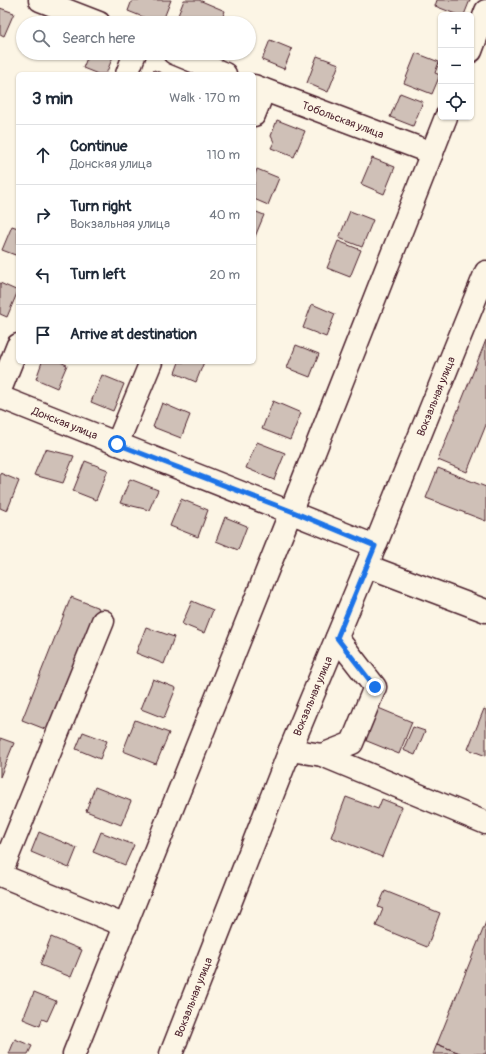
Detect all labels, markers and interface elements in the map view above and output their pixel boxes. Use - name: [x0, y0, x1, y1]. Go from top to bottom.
- map controls: [438, 12, 474, 120]
- button: +: [438, 12, 474, 48]
- search box: [16, 16, 256, 60]
- icon: search: [30, 27, 52, 49]
- text: Search here: [62, 29, 135, 48]
- button: −: [438, 48, 474, 84]
- button: locate: [438, 84, 474, 120]
- text: 3 min: [32, 88, 73, 109]
- text: Walk · 170 m: [169, 90, 240, 106]
- street label: Тобольская улица: [300, 98, 386, 141]
- text: Continue: [70, 137, 128, 156]
- icon: ahead: [32, 144, 54, 166]
- text: 110 m: [207, 147, 240, 163]
- text: Донская улица: [70, 156, 152, 172]
- text: Turn right: [70, 197, 131, 216]
- icon: right: [32, 204, 54, 226]
- text: 40 m: [209, 207, 240, 223]
- text: Вокзальная улица: [70, 216, 170, 232]
- icon: left: [32, 264, 54, 286]
- text: Turn left: [70, 265, 126, 284]
- text: 20 m: [209, 267, 240, 283]
- icon: arrive: [32, 324, 54, 346]
- text: Arrive at destination: [70, 325, 197, 344]
- street label: Вокзальная улица: [414, 355, 458, 438]
- street label: Донская улица: [29, 404, 100, 442]
- route start: [108, 435, 126, 453]
- street label: Вокзальная улица: [290, 654, 335, 738]
- route end: [366, 678, 384, 696]
- street label: Вокзальная улица: [172, 955, 215, 1039]

